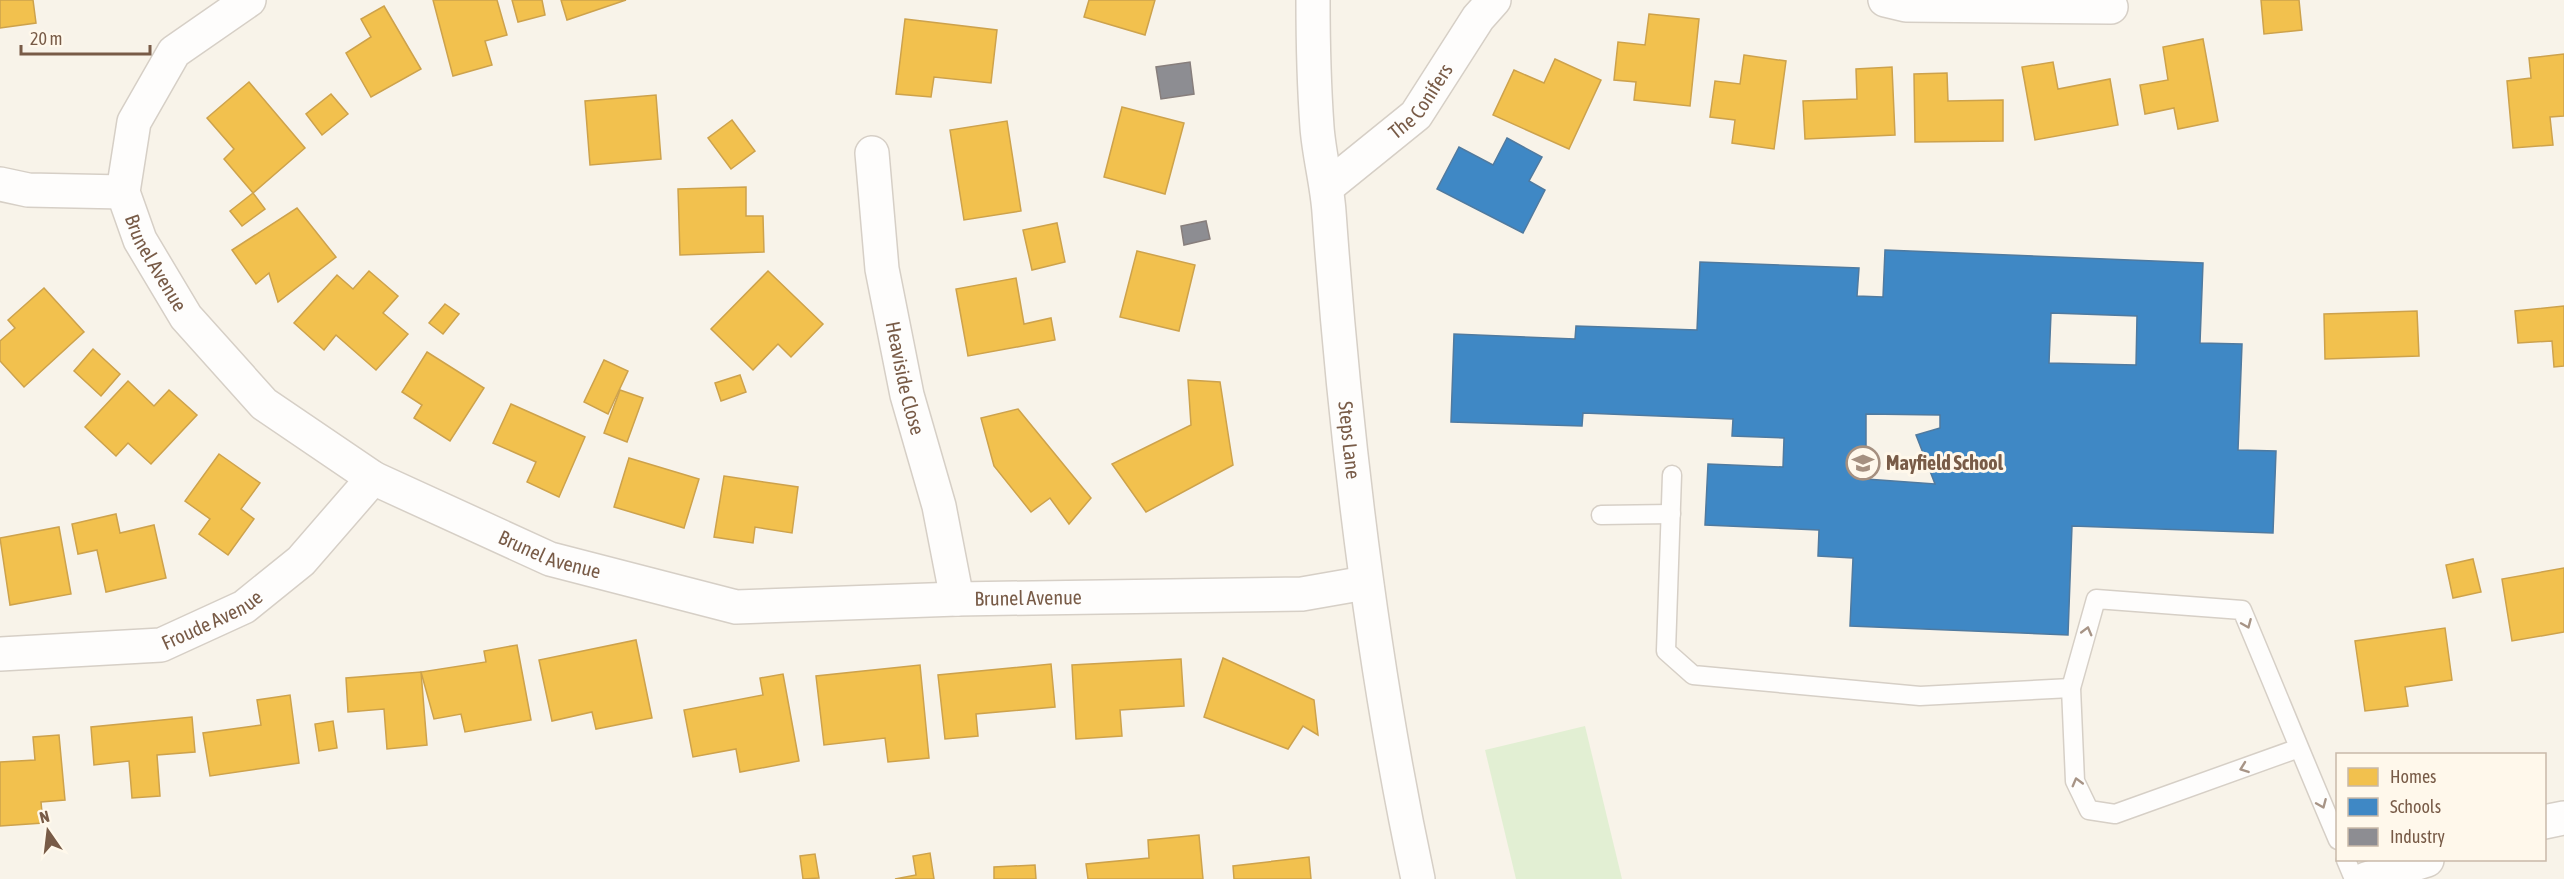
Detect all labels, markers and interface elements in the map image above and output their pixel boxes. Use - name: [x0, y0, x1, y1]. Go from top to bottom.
- scale bar: [21, 18, 150, 56]
- text: 20 m: [30, 28, 62, 49]
- street label: The Conifers: [1384, 59, 1457, 143]
- street label: Brunel Avenue: [121, 211, 192, 315]
- street label: Heaviside Close: [882, 319, 930, 437]
- street label: Steps Lane: [1334, 400, 1365, 480]
- school or university icon: Mayfield School: [1845, 445, 1881, 481]
- place label: Mayfield School: [1886, 451, 2004, 474]
- street label: Brunel Avenue: [495, 525, 603, 583]
- street label: Froude Avenue: [158, 585, 267, 654]
- street label: Brunel Avenue: [974, 585, 1082, 610]
- one-way arrow: [2240, 617, 2252, 628]
- one-way arrow: [2080, 626, 2092, 637]
- legend: [2336, 753, 2546, 861]
- one-way arrow: [2239, 760, 2250, 773]
- text: Homes: [2390, 766, 2436, 787]
- one-way arrow: [2072, 777, 2084, 788]
- text: Schools: [2390, 796, 2441, 817]
- one-way arrow: [2315, 797, 2327, 808]
- north arrow: [18, 801, 78, 861]
- text: N: [38, 807, 51, 826]
- text: Industry: [2390, 826, 2445, 847]

